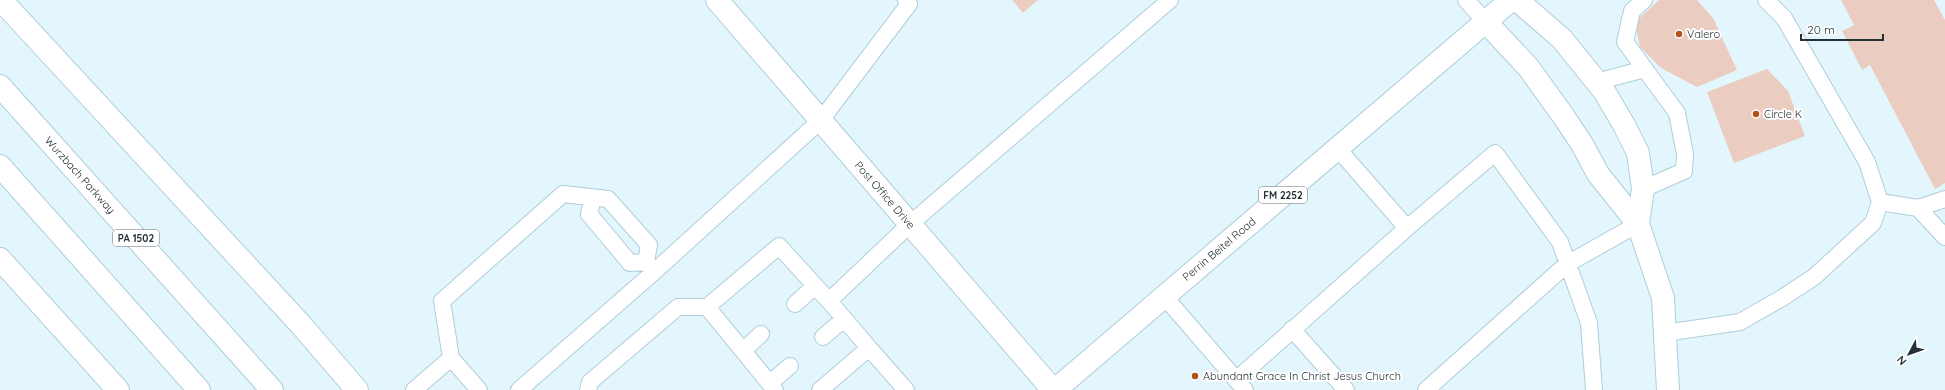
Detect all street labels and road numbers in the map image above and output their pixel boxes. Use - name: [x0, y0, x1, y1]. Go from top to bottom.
- street label: Wurzbach Parkway: [42, 134, 118, 216]
- street label: Post Office Drive: [852, 158, 918, 232]
- road number: FM 2252: [1259, 187, 1307, 203]
- street label: Perrin Beitel Road: [1180, 214, 1258, 284]
- road number: PA 1502: [113, 230, 159, 246]

